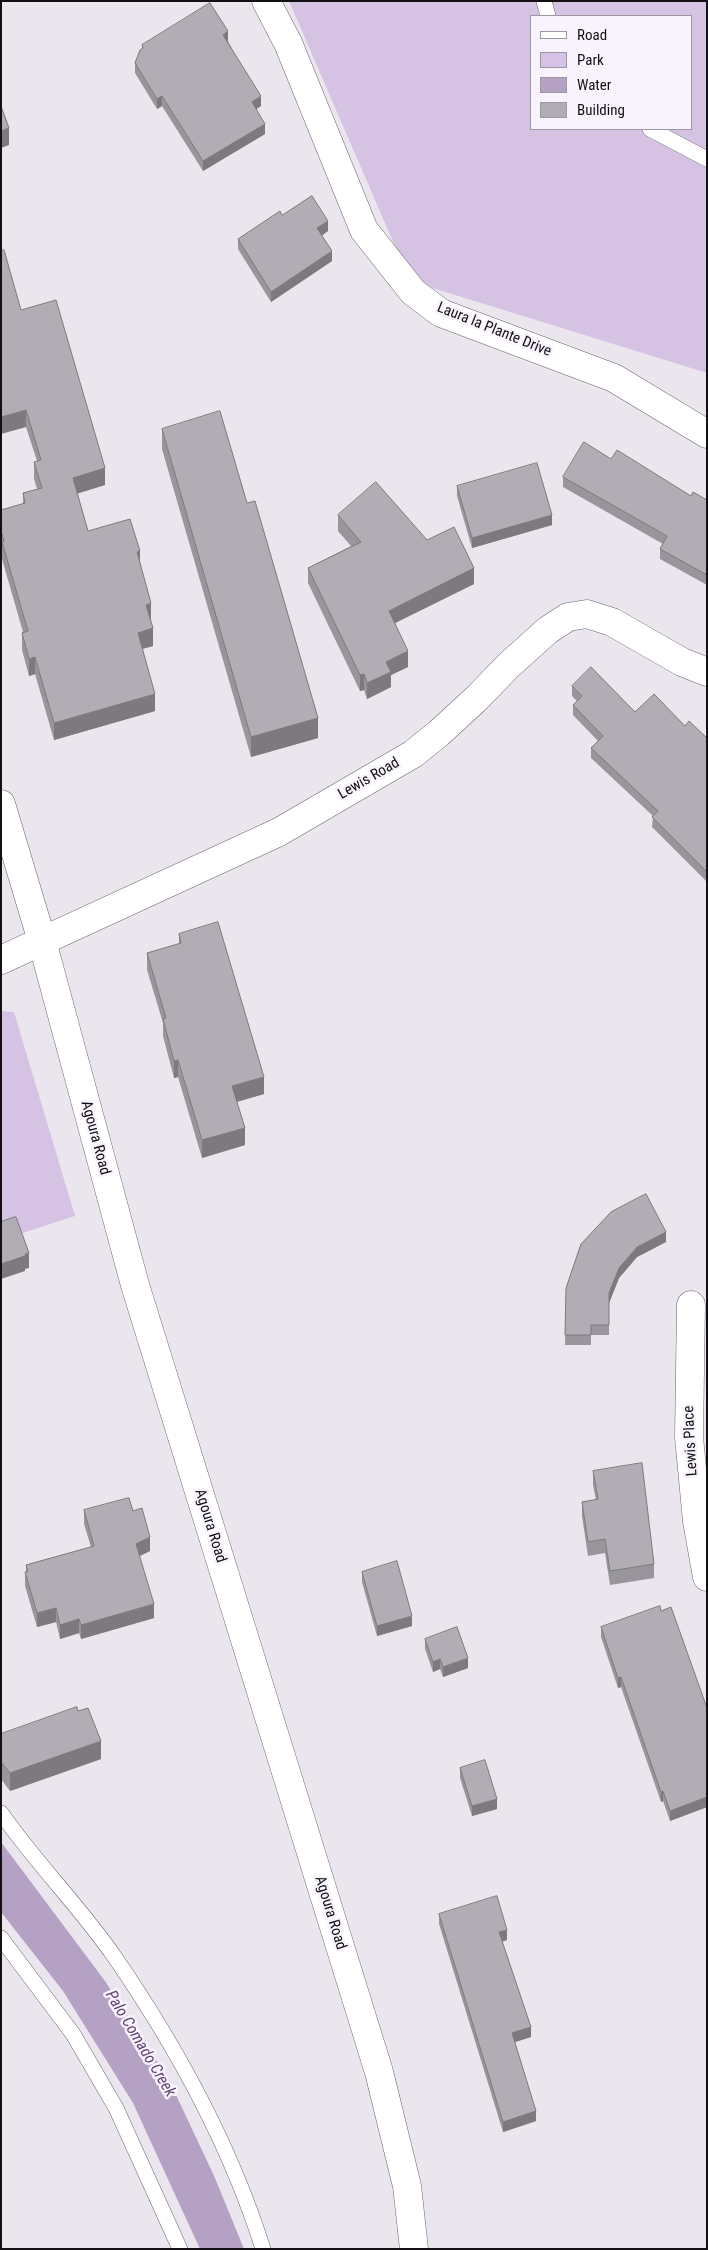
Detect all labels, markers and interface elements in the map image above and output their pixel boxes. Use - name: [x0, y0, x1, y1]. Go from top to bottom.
- legend: [530, 15, 693, 130]
- text: Road: [577, 26, 607, 44]
- text: Park: [577, 51, 604, 69]
- text: Water: [577, 76, 611, 94]
- text: Building: [577, 101, 625, 119]
- street label: Laura la Plante Drive: [434, 299, 554, 361]
- street label: Lewis Road: [335, 754, 403, 804]
- street label: Agoura Road: [76, 1099, 114, 1177]
- street label: Lewis Place: [680, 1405, 702, 1477]
- street label: Agoura Road: [190, 1487, 230, 1565]
- street label: Agoura Road: [310, 1874, 350, 1952]
- water label: Palo Comado Creek: [101, 1987, 179, 2101]

